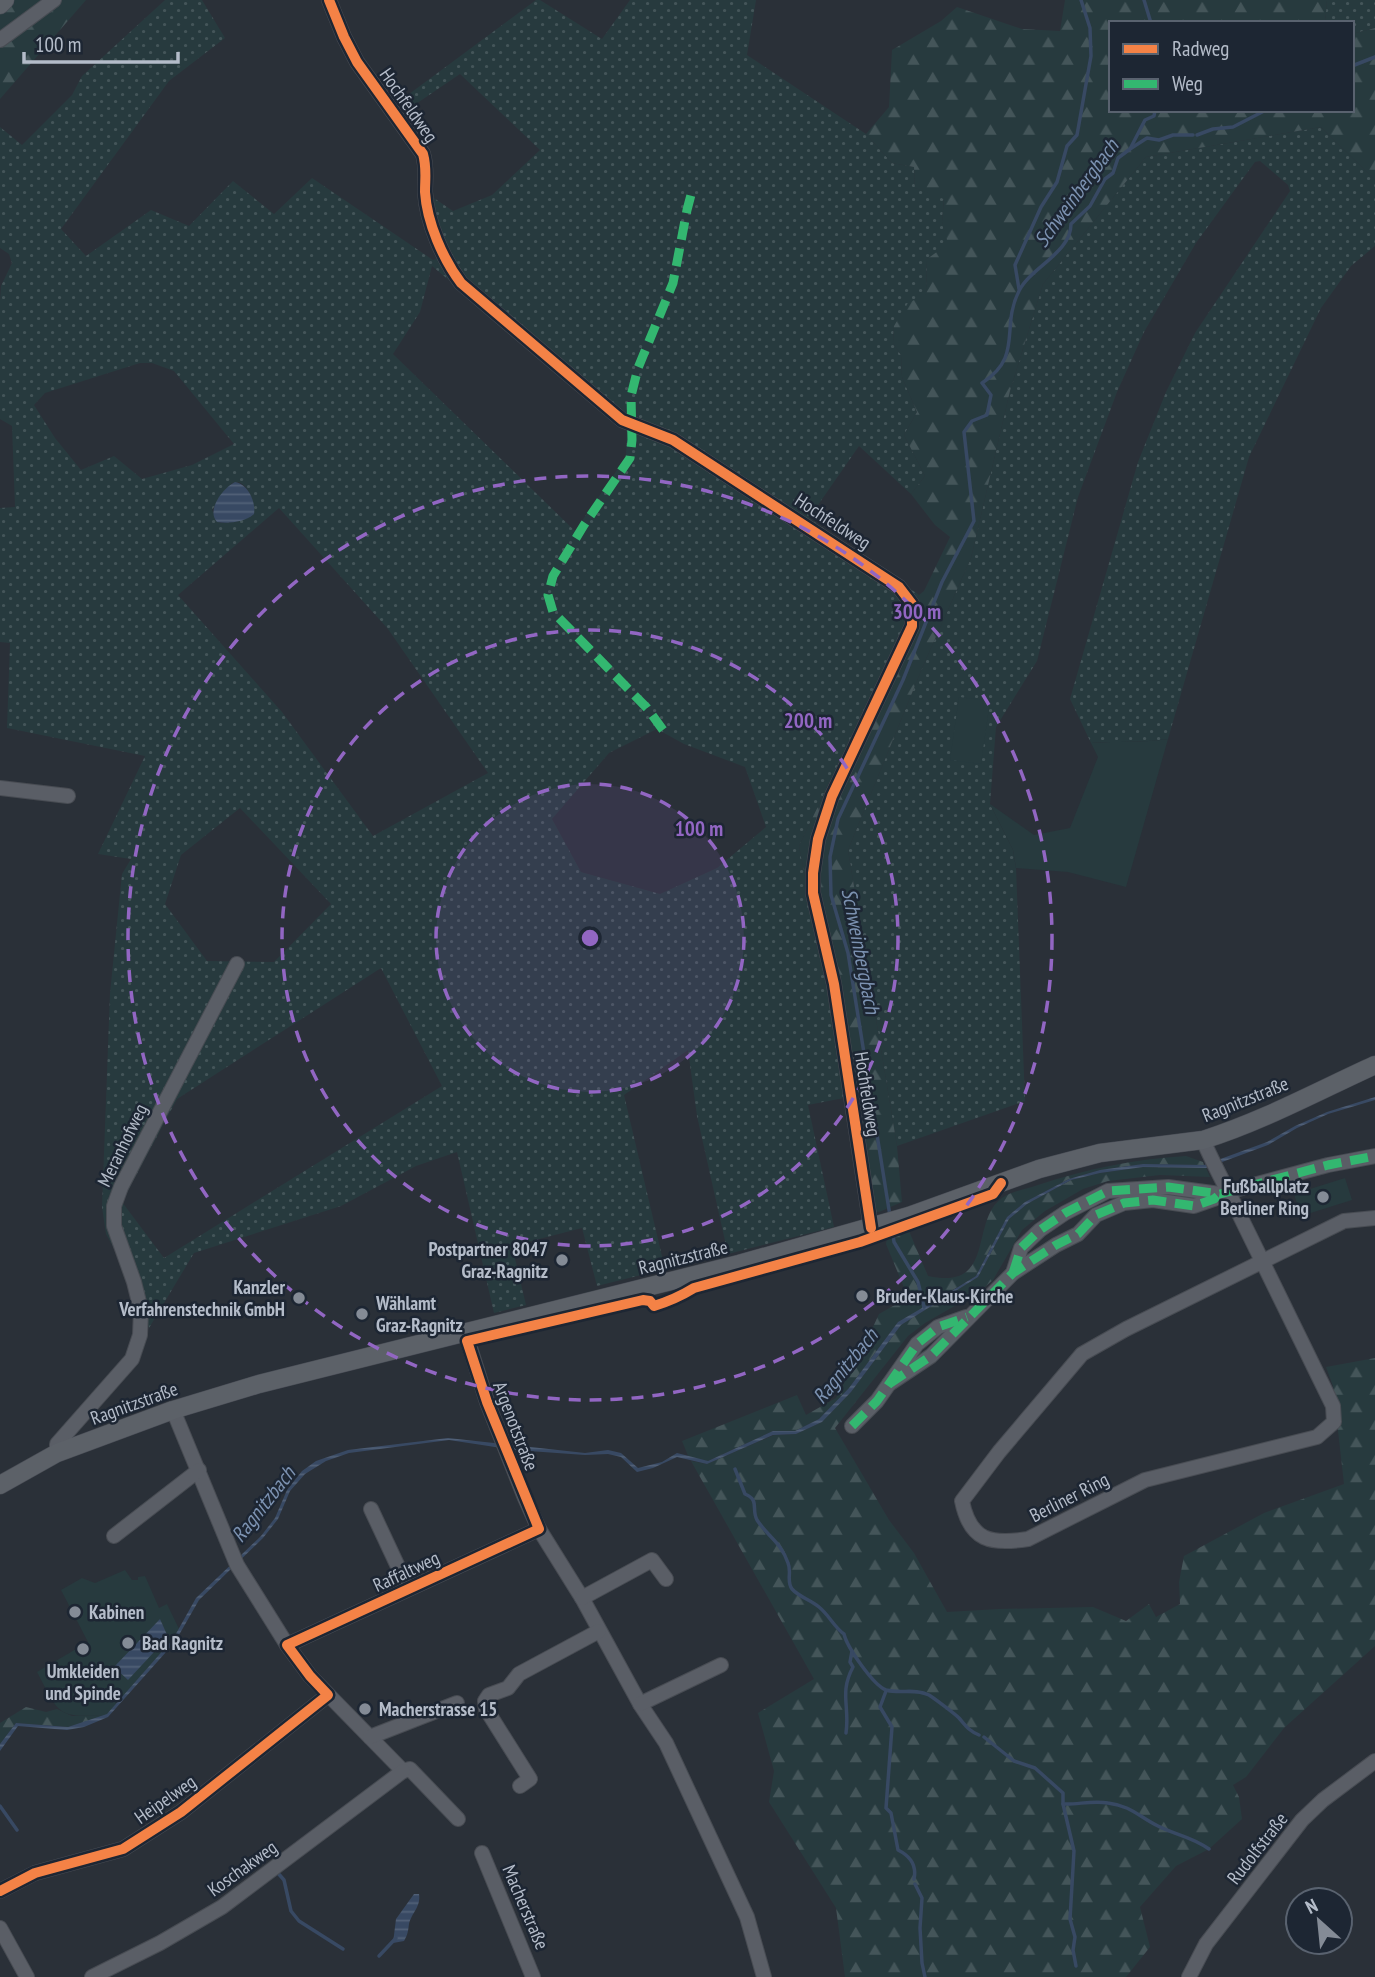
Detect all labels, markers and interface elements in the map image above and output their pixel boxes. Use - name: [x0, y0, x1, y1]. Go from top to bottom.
- scale bar: [24, 21, 178, 65]
- legend: [1109, 21, 1354, 112]
- text: 100 m: [35, 31, 81, 58]
- text: Radweg: [1172, 35, 1229, 62]
- street label: Hochfeldweg: [375, 63, 443, 147]
- text: Weg: [1172, 70, 1203, 97]
- water label: Schweinbergbach: [1028, 132, 1125, 252]
- street label: Hochfeldweg: [791, 488, 875, 554]
- text: 300 m: [893, 598, 941, 625]
- text: 200 m: [784, 707, 832, 734]
- text: 100 m: [675, 815, 723, 842]
- water label: Schweinbergbach: [836, 886, 887, 1018]
- centre of rings: [578, 926, 602, 950]
- street label: Hochfeldweg: [849, 1050, 887, 1138]
- street label: Ragnitzstraße: [1198, 1071, 1292, 1127]
- street label: Meranhofweg: [92, 1100, 152, 1190]
- place label: Fußballplatz Berliner Ring: [1220, 1174, 1309, 1220]
- marker: Fußballplatz Berliner Ring: [1315, 1189, 1331, 1205]
- street label: Ragnitzstraße: [636, 1234, 730, 1280]
- place label: Postpartner 8047 Graz-Ragnitz: [429, 1237, 548, 1283]
- marker: Postpartner 8047 Graz-Ragnitz: [554, 1252, 570, 1268]
- place label: Kanzler Verfahrenstechnik GmbH: [118, 1275, 285, 1321]
- place label: Bruder-Klaus-Kirche: [876, 1284, 1013, 1308]
- marker: Bruder-Klaus-Kirche: [854, 1288, 870, 1304]
- marker: Kanzler Verfahrenstechnik GmbH: [291, 1290, 307, 1306]
- place label: Wählamt Graz-Ragnitz: [375, 1291, 463, 1337]
- marker: Wählamt Graz-Ragnitz: [354, 1306, 370, 1322]
- water label: Ragnitzbach: [807, 1322, 885, 1409]
- street label: Ragnitzstraße: [87, 1376, 181, 1430]
- street label: Argenotstraße: [488, 1378, 544, 1474]
- water label: Ragnitzbach: [225, 1459, 302, 1547]
- street label: Berliner Ring: [1025, 1467, 1113, 1527]
- street label: Raffaltweg: [369, 1545, 443, 1597]
- place label: Kabinen: [89, 1600, 144, 1624]
- marker: Kabinen: [67, 1604, 83, 1620]
- place label: Bad Ragnitz: [142, 1631, 223, 1655]
- marker: Bad Ragnitz: [120, 1635, 136, 1651]
- marker: Umkleiden und Spinde: [75, 1641, 91, 1657]
- place label: Umkleiden und Spinde: [45, 1659, 121, 1705]
- place label: Macherstrasse 15: [379, 1697, 497, 1721]
- marker: Macherstrasse 15: [357, 1701, 373, 1717]
- street label: Heipelweg: [130, 1769, 200, 1829]
- street label: Rudolfstraße: [1221, 1807, 1293, 1889]
- street label: Koschakweg: [202, 1835, 282, 1901]
- street label: Macherstraße: [497, 1861, 555, 1953]
- north arrow: [1284, 1886, 1354, 1956]
- text: N: [1301, 1893, 1321, 1919]

